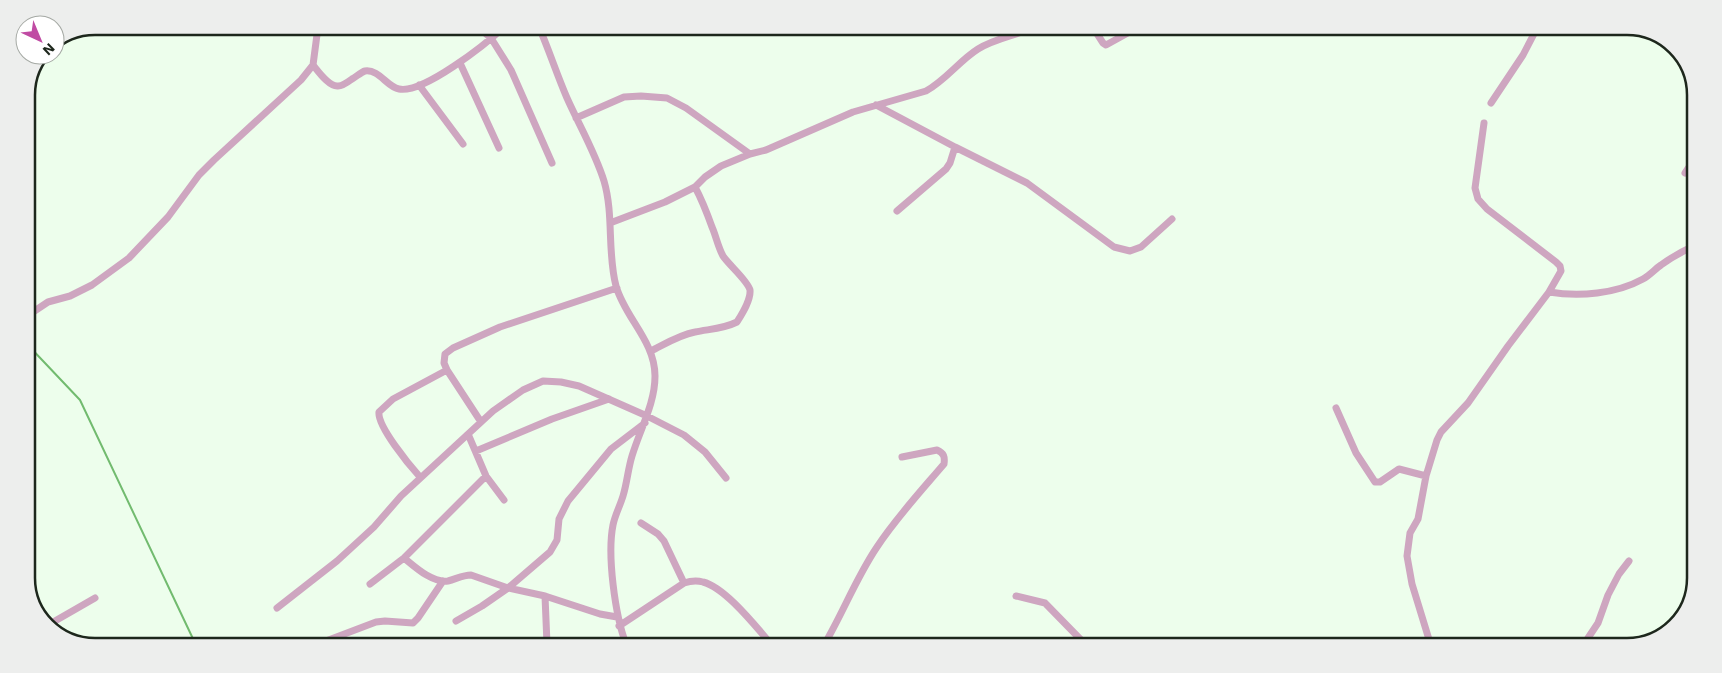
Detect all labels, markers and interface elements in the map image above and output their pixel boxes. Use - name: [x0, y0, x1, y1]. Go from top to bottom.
- north arrow: [15, 15, 65, 65]
- text: N: [40, 40, 58, 59]

